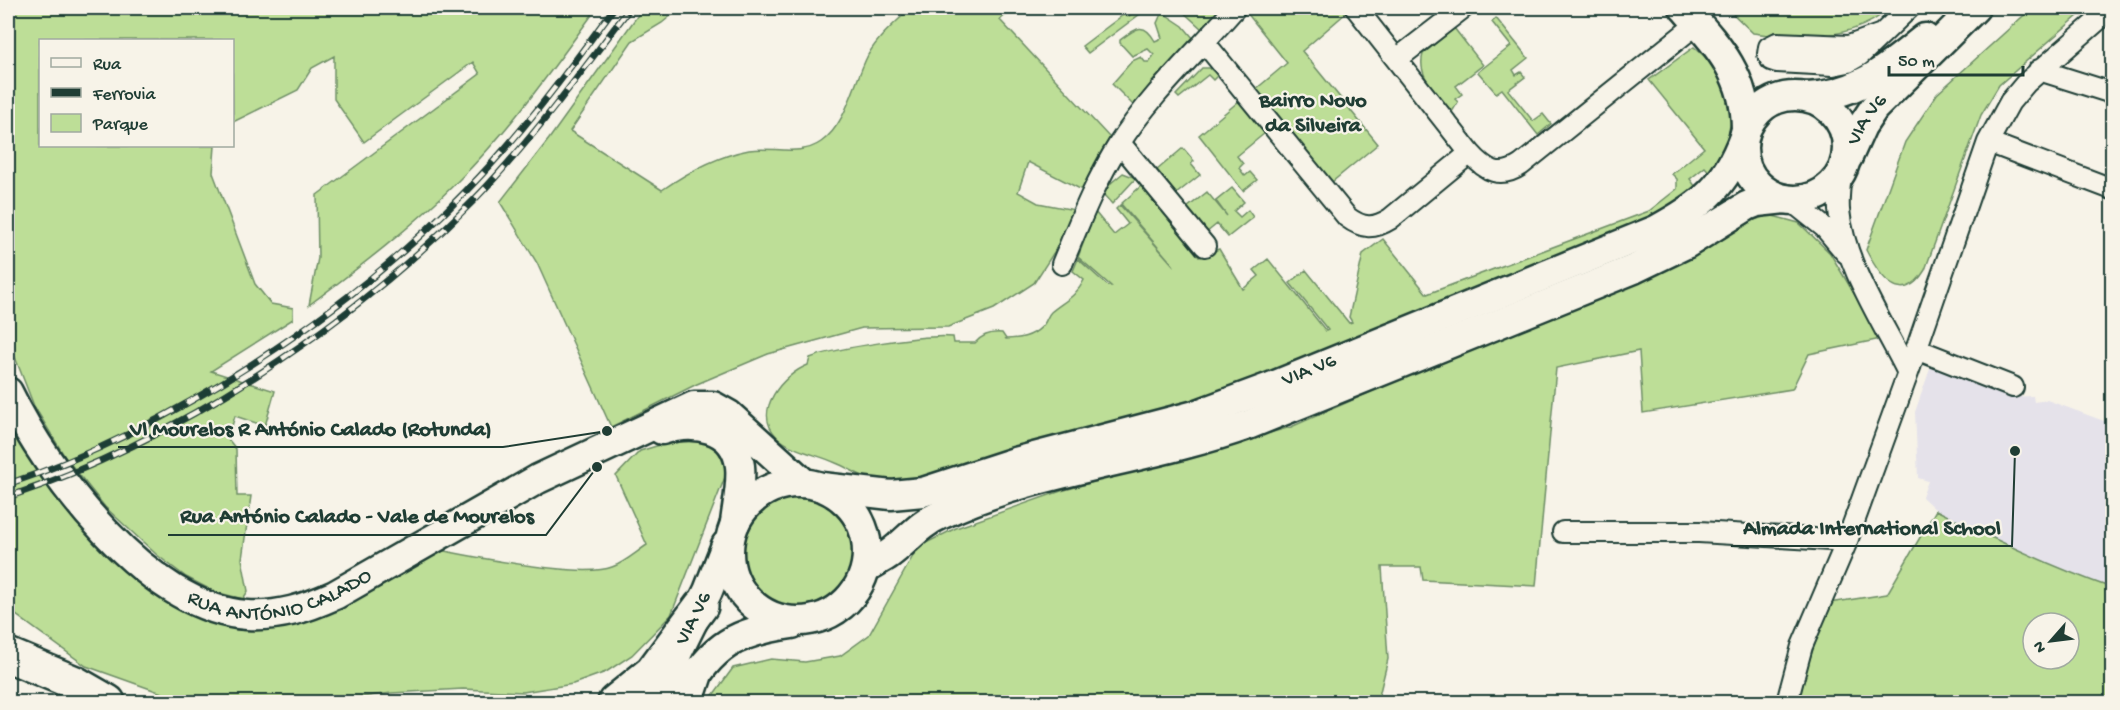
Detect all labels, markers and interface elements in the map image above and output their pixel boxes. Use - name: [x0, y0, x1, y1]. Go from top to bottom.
- legend: [39, 39, 234, 147]
- scale bar: [1889, 39, 2022, 77]
- text: 50 m: [1898, 52, 1935, 73]
- text: Rua: [93, 55, 122, 76]
- text: Ferrovia: [92, 85, 156, 106]
- district label: Bairro Novo da Silveira: [1258, 89, 1367, 140]
- street label: VIA V6: [1842, 89, 1893, 151]
- text: Parque: [92, 115, 149, 136]
- street label: VIA V6: [1278, 349, 1341, 394]
- callout: Vl Mourelos R António Calado (Rotunda): [118, 407, 503, 447]
- text: Vl Mourelos R António Calado (Rotunda): [129, 418, 492, 444]
- callout: Rua António Calado - Vale de Mourelos: [168, 495, 546, 535]
- text: Rua António Calado - Vale de Mourelos: [179, 505, 536, 531]
- callout: Almada International School: [1731, 506, 2012, 546]
- text: Almada International School: [1742, 517, 2001, 543]
- street label: RUA ANTÓNIO CALADO: [183, 564, 377, 628]
- street label: VIA V6: [670, 588, 718, 650]
- north arrow: [2021, 611, 2081, 671]
- text: N: [2030, 637, 2052, 655]

